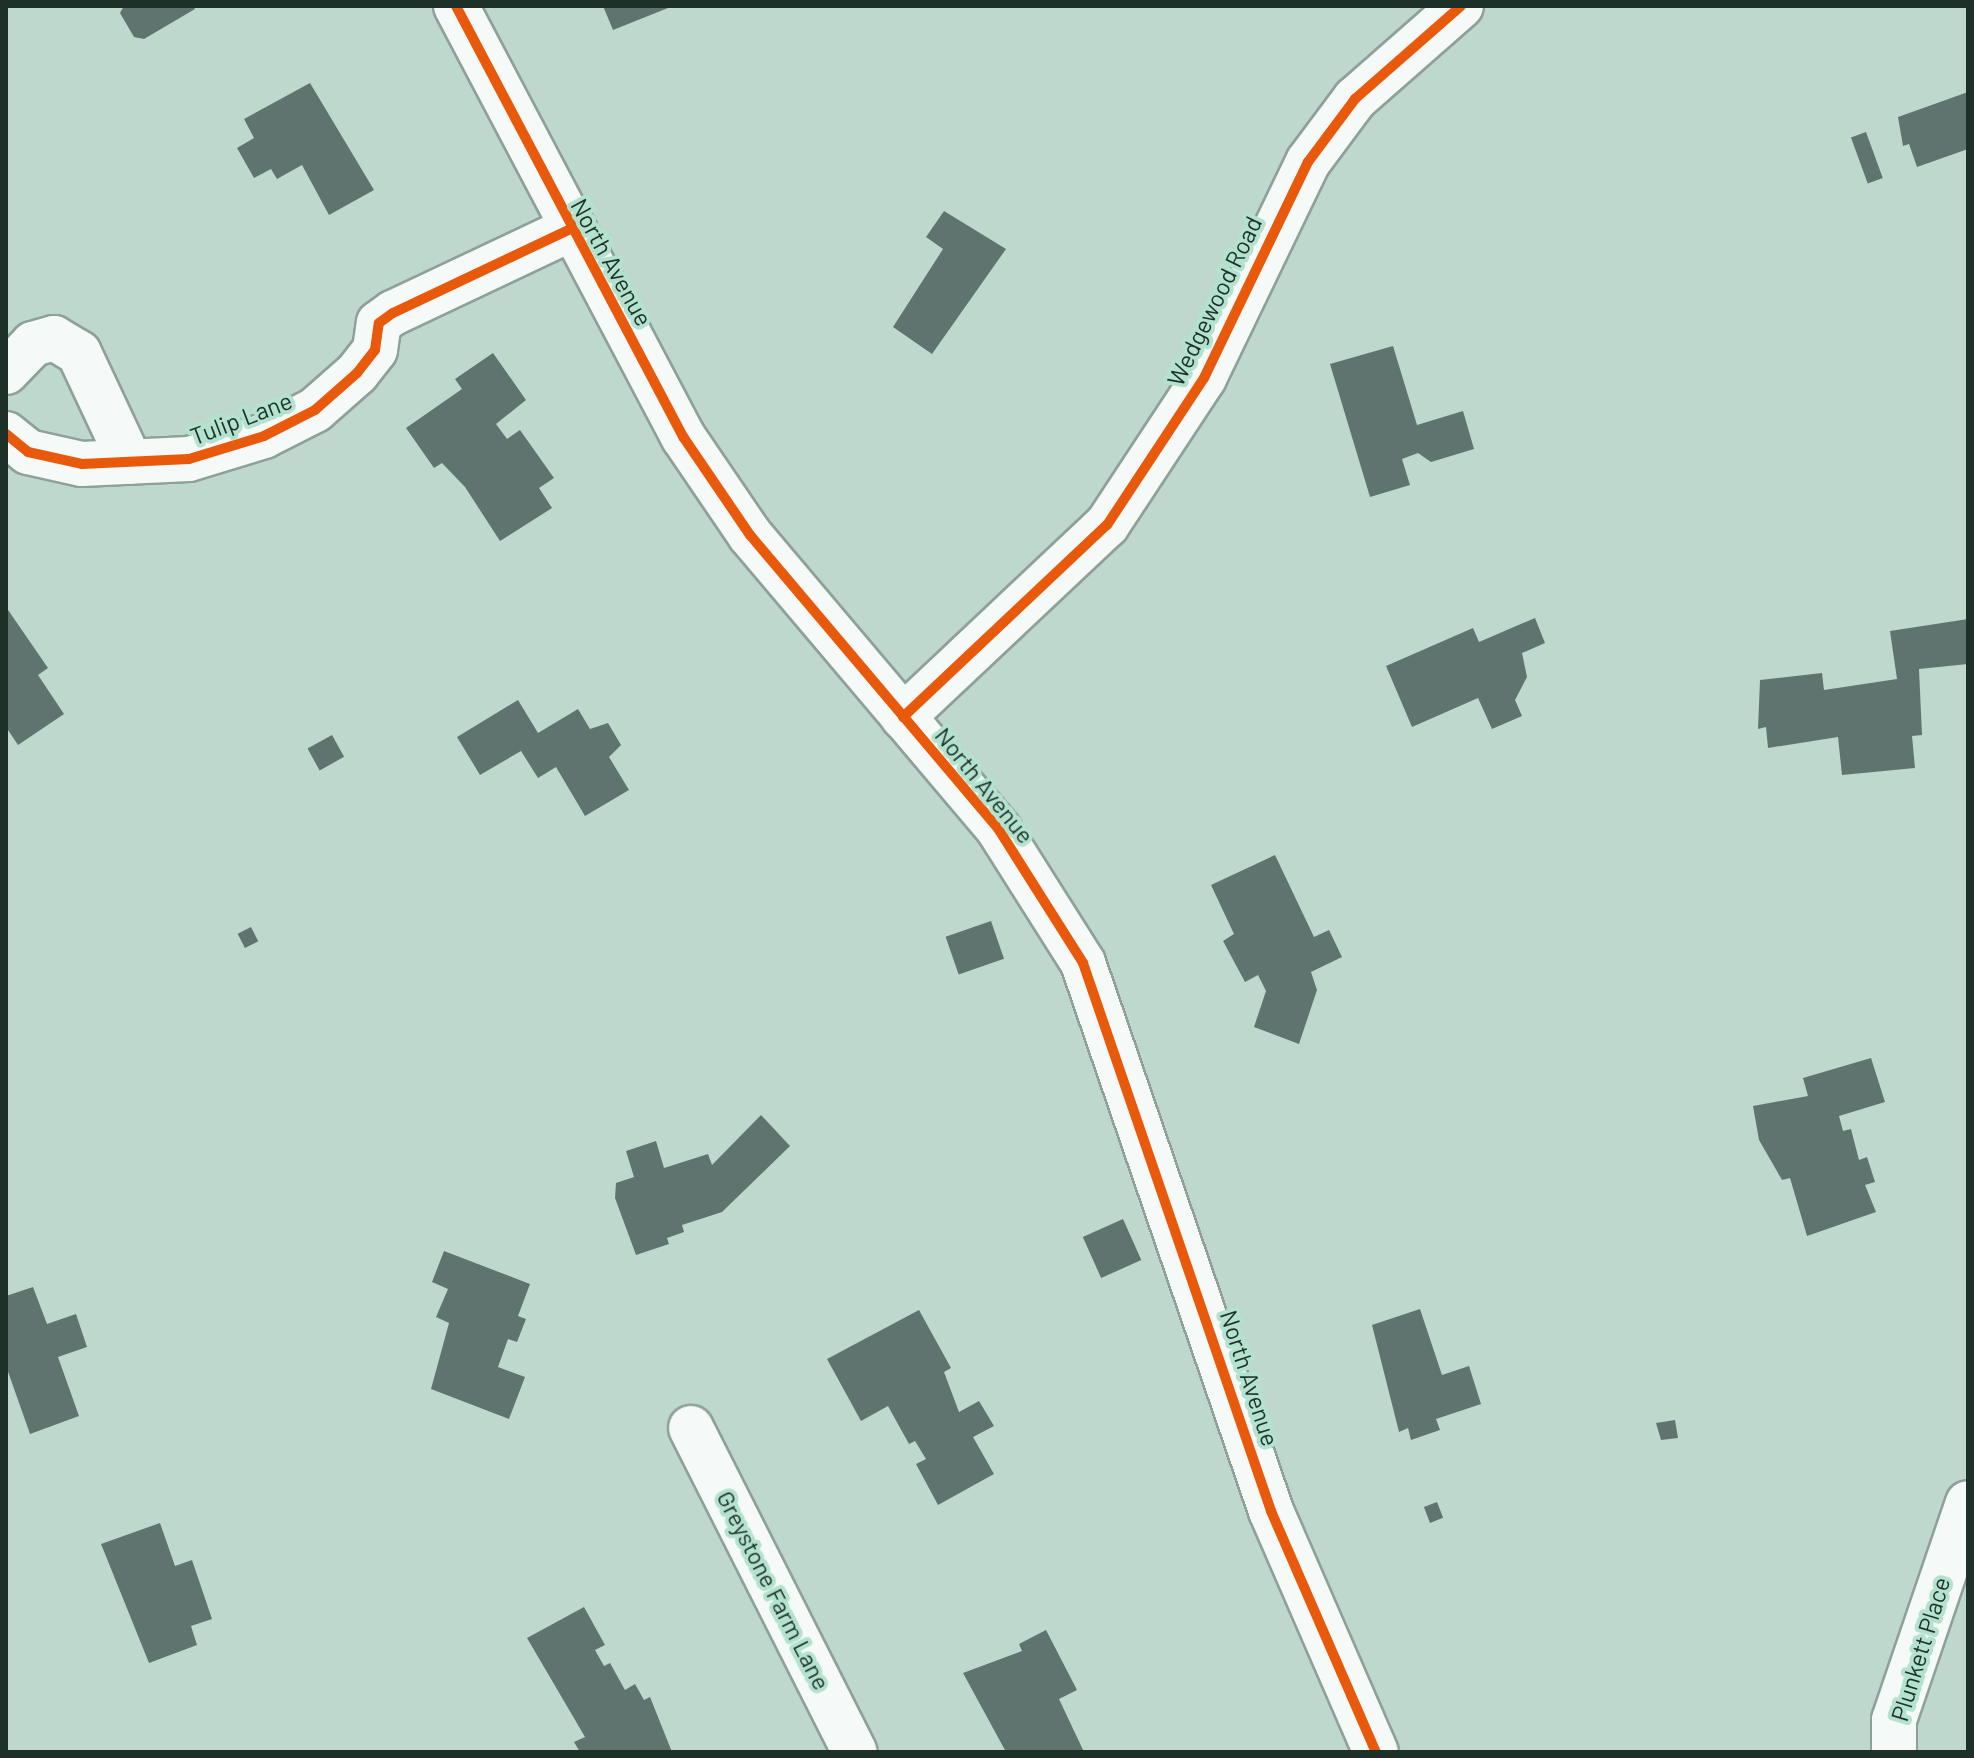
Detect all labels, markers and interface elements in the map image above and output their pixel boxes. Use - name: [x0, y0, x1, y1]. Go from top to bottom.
- street label: North Avenue: [565, 193, 659, 331]
- street label: Wedgewood Road: [1160, 211, 1268, 391]
- street label: Tulip Lane: [186, 385, 296, 451]
- street label: North Avenue: [929, 721, 1041, 849]
- street label: North Avenue: [1215, 1306, 1285, 1450]
- street label: Greystone Farm Lane: [711, 1486, 837, 1694]
- street label: Plunkett Place: [1884, 1573, 1956, 1725]

